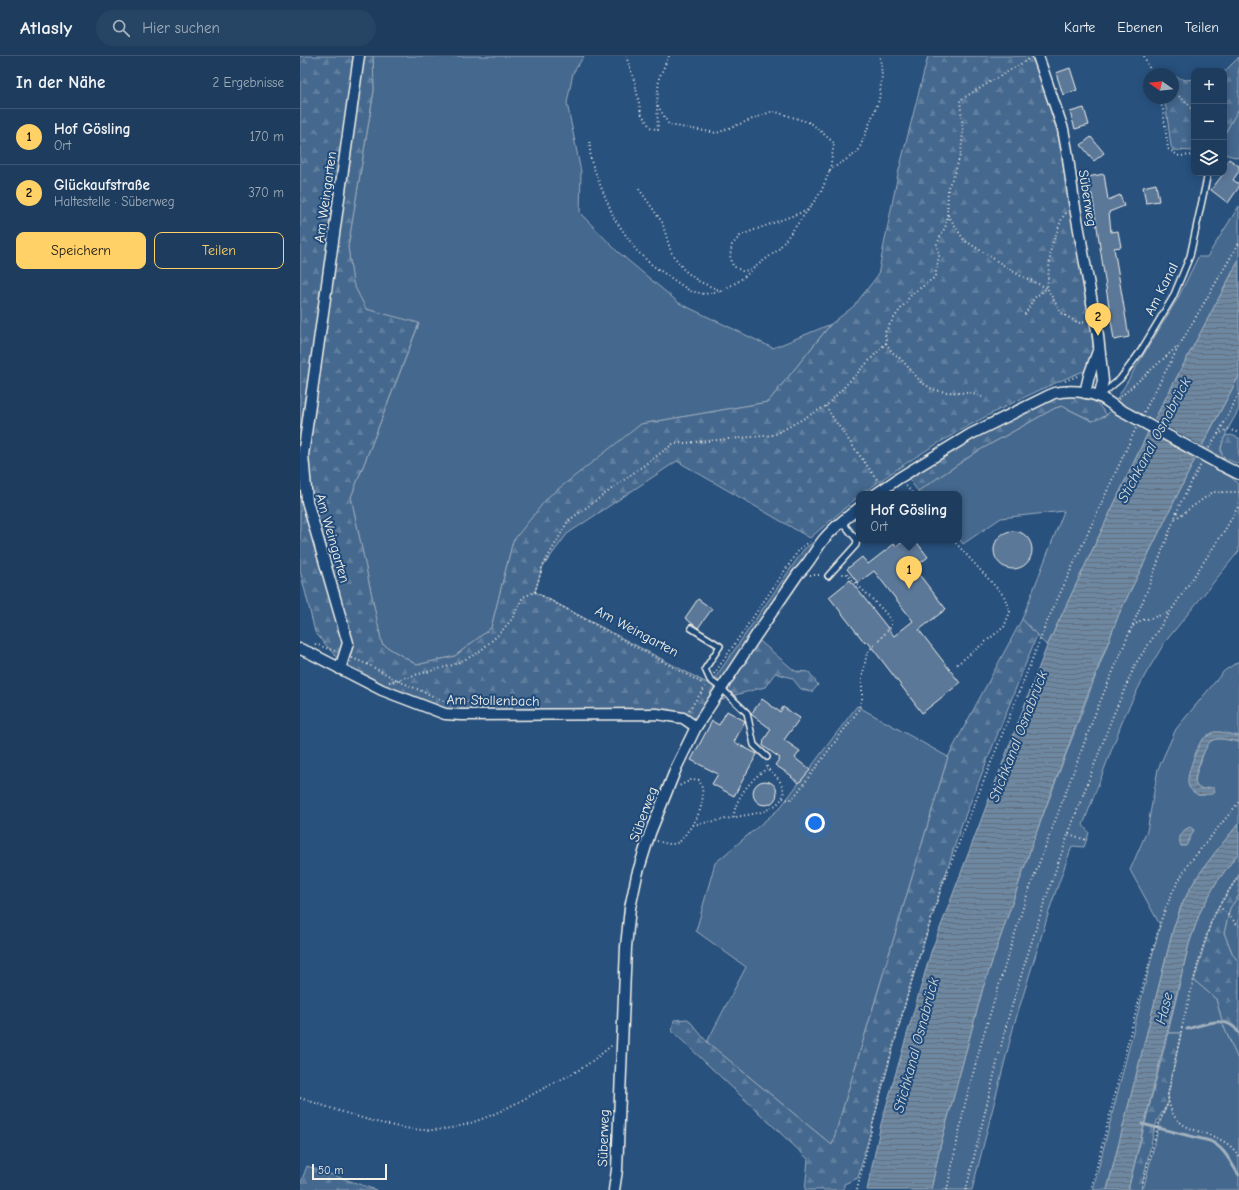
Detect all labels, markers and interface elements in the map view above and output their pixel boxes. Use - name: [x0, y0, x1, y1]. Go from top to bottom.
- search box: [96, 10, 376, 46]
- text: Atlasly: [20, 17, 72, 39]
- icon: search: [110, 17, 132, 39]
- text: Hier suchen: [142, 19, 220, 37]
- text: Karte: [1064, 19, 1095, 36]
- text: Ebenen: [1117, 19, 1163, 36]
- text: Teilen: [1185, 19, 1219, 36]
- north arrow: [1143, 68, 1179, 104]
- map controls: [1191, 68, 1227, 176]
- button: +: [1191, 68, 1227, 104]
- text: In der Nähe: [16, 73, 105, 92]
- text: 2 Ergebnisse: [212, 75, 284, 90]
- button: −: [1191, 104, 1227, 140]
- text: Hof Gösling: [54, 120, 131, 138]
- text: 1: [26, 129, 32, 144]
- text: 170 m: [250, 129, 284, 144]
- text: Ort: [54, 138, 71, 153]
- button: layers: [1191, 140, 1227, 176]
- street label: Am Weingarten: [311, 150, 340, 244]
- street label: Süberweg: [1075, 168, 1100, 228]
- text: Glückaufstraße: [54, 176, 150, 194]
- text: 2: [26, 185, 32, 200]
- text: 370 m: [248, 185, 284, 200]
- text: Haltestelle · Süberweg: [54, 194, 175, 209]
- button: Speichern: [16, 232, 146, 269]
- button: Teilen: [154, 232, 284, 269]
- street label: Am Kanal: [1141, 260, 1182, 319]
- pin: 2: [1085, 303, 1111, 336]
- water label: Stichkanal Osnabrück: [1113, 374, 1195, 506]
- popup: [856, 491, 962, 543]
- street label: Am Weingarten: [312, 492, 353, 585]
- text: Hof Gösling: [871, 501, 947, 519]
- text: Ort: [871, 519, 888, 534]
- pin: 1: [896, 556, 922, 589]
- street label: Am Weingarten: [592, 602, 681, 661]
- water label: Stichkanal Osnabrück: [985, 667, 1052, 804]
- street label: Am Stollenbach: [446, 691, 540, 710]
- street label: Süberweg: [626, 784, 661, 844]
- your location: [805, 813, 825, 833]
- water label: Stichkanal Osnabrück: [889, 975, 943, 1115]
- water label: Hase: [1151, 990, 1177, 1026]
- street label: Süberweg: [594, 1109, 613, 1167]
- scale bar: [312, 1162, 387, 1181]
- text: 50 m: [318, 1164, 343, 1177]

